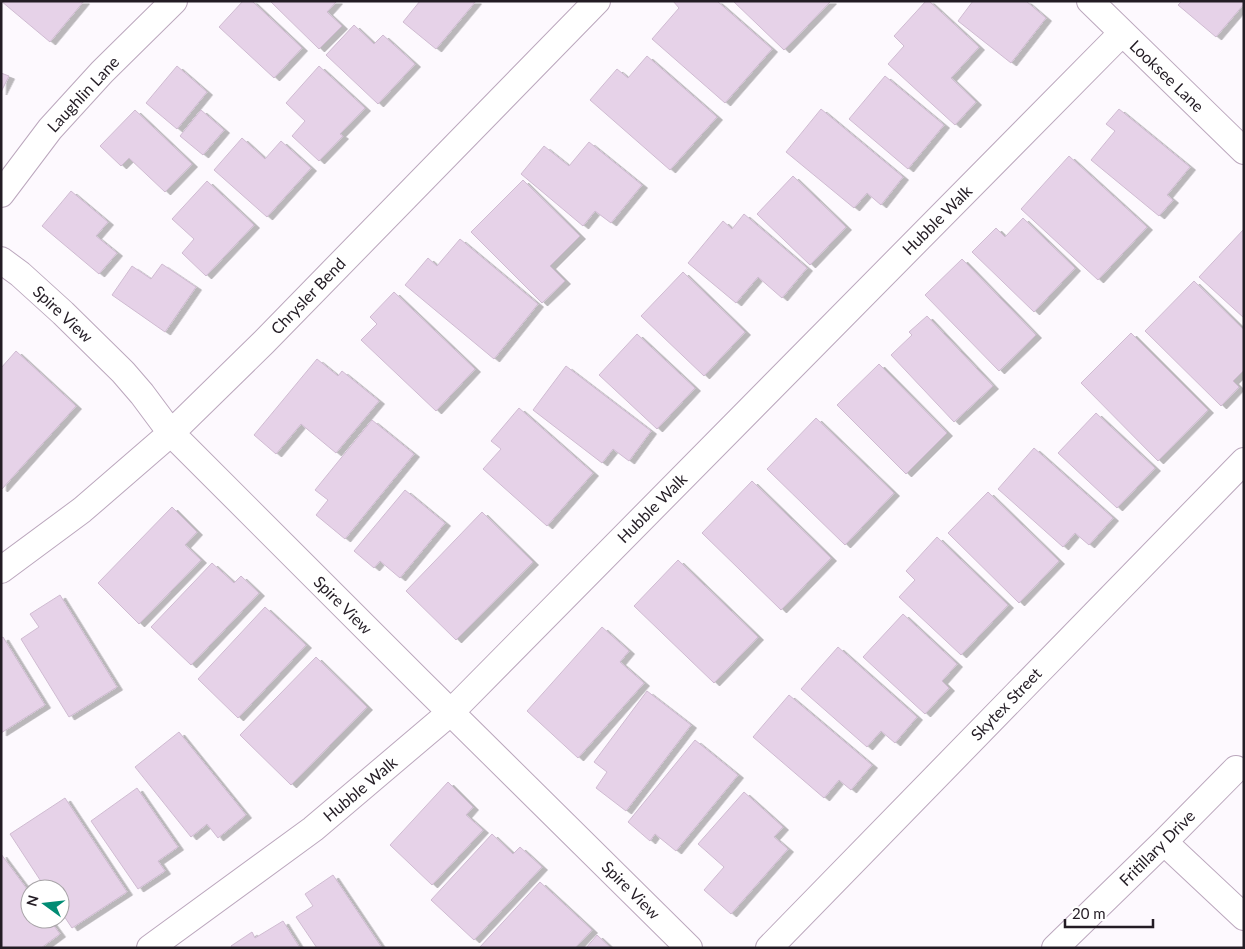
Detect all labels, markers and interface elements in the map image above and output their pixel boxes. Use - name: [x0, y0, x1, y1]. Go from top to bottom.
- street label: Looksee Lane: [1126, 36, 1208, 116]
- street label: Laughlin Lane: [43, 52, 122, 135]
- street label: Hubble Walk: [898, 180, 976, 258]
- street label: Chrysler Bend: [266, 254, 349, 338]
- street label: Spire View: [30, 281, 97, 346]
- street label: Hubble Walk: [613, 468, 691, 546]
- street label: Spire View: [310, 572, 377, 638]
- street label: Skytex Street: [966, 663, 1045, 744]
- street label: Hubble Walk: [319, 752, 401, 825]
- street label: Fritillary Drive: [1115, 806, 1198, 889]
- street label: Spire View: [598, 857, 665, 923]
- north arrow: [20, 879, 70, 929]
- text: N: [22, 893, 42, 908]
- scale bar: [1065, 896, 1152, 928]
- text: 20 m: [1072, 904, 1106, 922]

